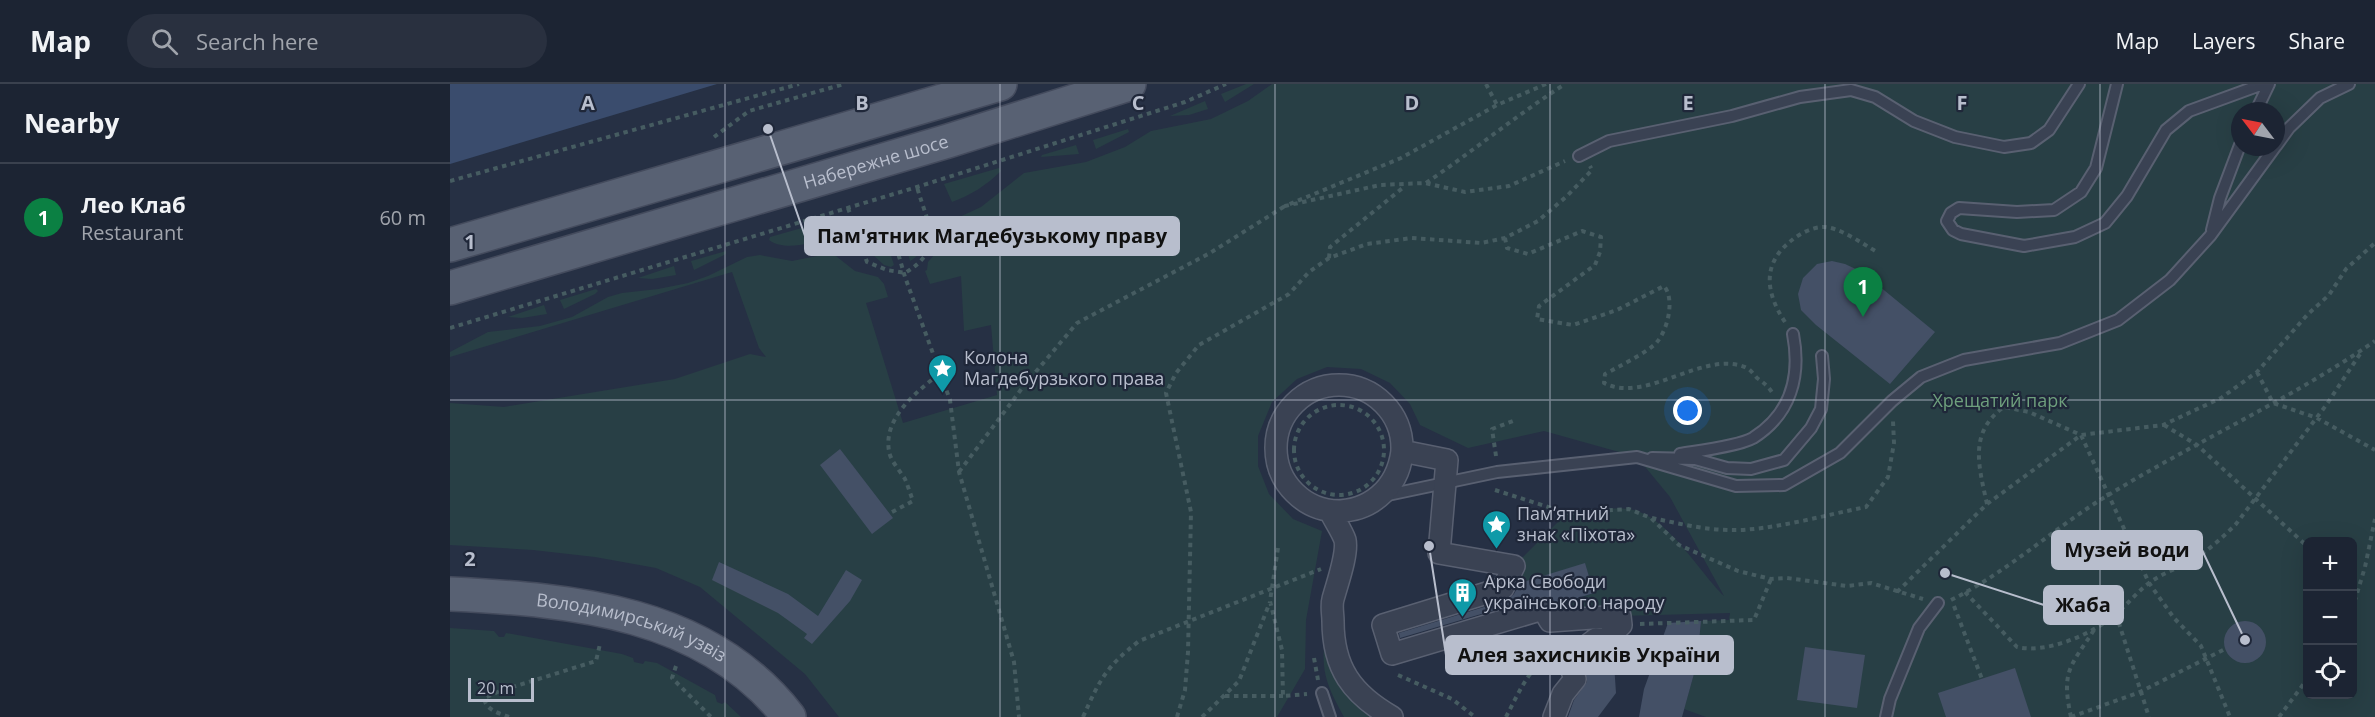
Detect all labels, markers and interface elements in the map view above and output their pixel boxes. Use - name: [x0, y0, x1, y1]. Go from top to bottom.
- search box: [127, 14, 547, 68]
- text: Map: [30, 22, 91, 60]
- icon: search: [148, 25, 181, 58]
- text: Search here: [196, 26, 319, 56]
- text: Map: [2116, 27, 2159, 55]
- text: Layers: [2192, 27, 2256, 55]
- text: Share: [2289, 27, 2345, 55]
- text: A: [581, 89, 595, 116]
- text: B: [855, 89, 869, 116]
- text: C: [1132, 89, 1145, 116]
- text: D: [1405, 89, 1419, 116]
- text: E: [1682, 89, 1694, 116]
- text: F: [1957, 89, 1967, 116]
- north arrow: [2231, 102, 2285, 156]
- text: Nearby: [24, 105, 119, 141]
- street label: Набережне шосе: [800, 129, 951, 194]
- text: Лео Клаб: [81, 189, 186, 219]
- text: 1: [38, 204, 49, 231]
- text: 60 m: [379, 204, 426, 231]
- callout: Пам'ятник Магдебузькому праву: [805, 217, 1179, 255]
- text: Restaurant: [81, 219, 183, 246]
- text: Пам'ятник Магдебузькому праву: [817, 222, 1168, 249]
- text: 1: [464, 228, 476, 255]
- pin: 1: [1844, 268, 1882, 317]
- place label: Колона Магдебурзького права: [964, 345, 1164, 390]
- place icon: Колона Магдебурзького права: [927, 352, 959, 394]
- park label: Хрещатий парк: [1932, 388, 2068, 412]
- your location: [1673, 396, 1702, 425]
- place label: Памʼятний знак «Піхота»: [1517, 501, 1635, 546]
- place icon: Памʼятний знак «Піхота»: [1480, 508, 1512, 550]
- callout: Музей води: [2052, 531, 2202, 569]
- text: Музей води: [2064, 536, 2190, 563]
- map controls: [2303, 537, 2357, 699]
- button: +: [2303, 537, 2357, 591]
- text: 2: [464, 545, 476, 572]
- place label: Арка Свободи українського народу: [1484, 569, 1665, 614]
- building icon: Арка Свободи українського народу: [1447, 576, 1479, 618]
- callout: Жаба: [2044, 586, 2123, 624]
- street label: Володимирський узвіз: [535, 587, 732, 667]
- text: Жаба: [2055, 591, 2111, 618]
- button: −: [2303, 591, 2357, 645]
- callout: Алея захисників України: [1446, 636, 1733, 674]
- text: Алея захисників України: [1457, 641, 1721, 668]
- button: locate: [2303, 645, 2357, 699]
- scale bar: [468, 675, 534, 702]
- text: 20 m: [477, 677, 514, 699]

